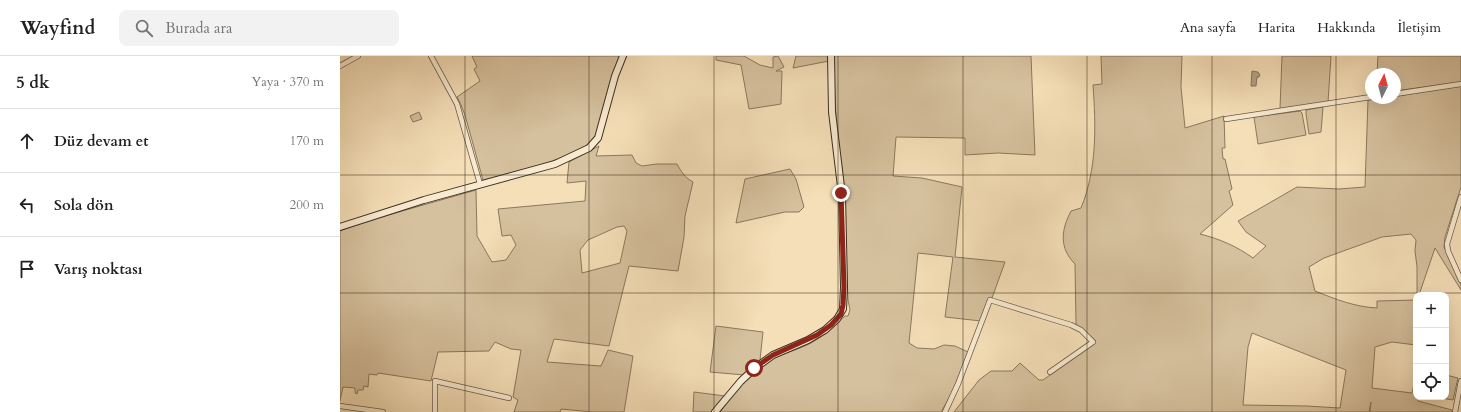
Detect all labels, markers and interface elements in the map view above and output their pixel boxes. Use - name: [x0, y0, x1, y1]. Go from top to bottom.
- search box: [119, 10, 399, 46]
- text: Wayfind: [20, 15, 95, 41]
- icon: search: [133, 17, 155, 39]
- text: Burada ara: [165, 18, 233, 38]
- text: Ana sayfa: [1180, 18, 1236, 37]
- text: Harita: [1258, 18, 1295, 37]
- text: Hakkında: [1317, 18, 1375, 37]
- text: İletişim: [1397, 18, 1441, 37]
- north arrow: [1365, 68, 1401, 104]
- text: 5 dk: [16, 71, 50, 94]
- text: Yaya · 370 m: [251, 73, 324, 91]
- icon: ahead: [16, 130, 38, 152]
- text: Düz devam et: [54, 131, 149, 151]
- text: 170 m: [290, 132, 324, 150]
- route end: [832, 184, 850, 202]
- icon: left: [16, 194, 38, 216]
- text: Sola dön: [54, 195, 114, 215]
- text: 200 m: [290, 196, 324, 214]
- icon: arrive: [16, 258, 38, 280]
- text: Varış noktası: [54, 259, 143, 279]
- map controls: [1413, 292, 1449, 400]
- button: +: [1413, 292, 1449, 328]
- button: −: [1413, 328, 1449, 364]
- route start: [745, 359, 763, 377]
- button: locate: [1413, 364, 1449, 400]

